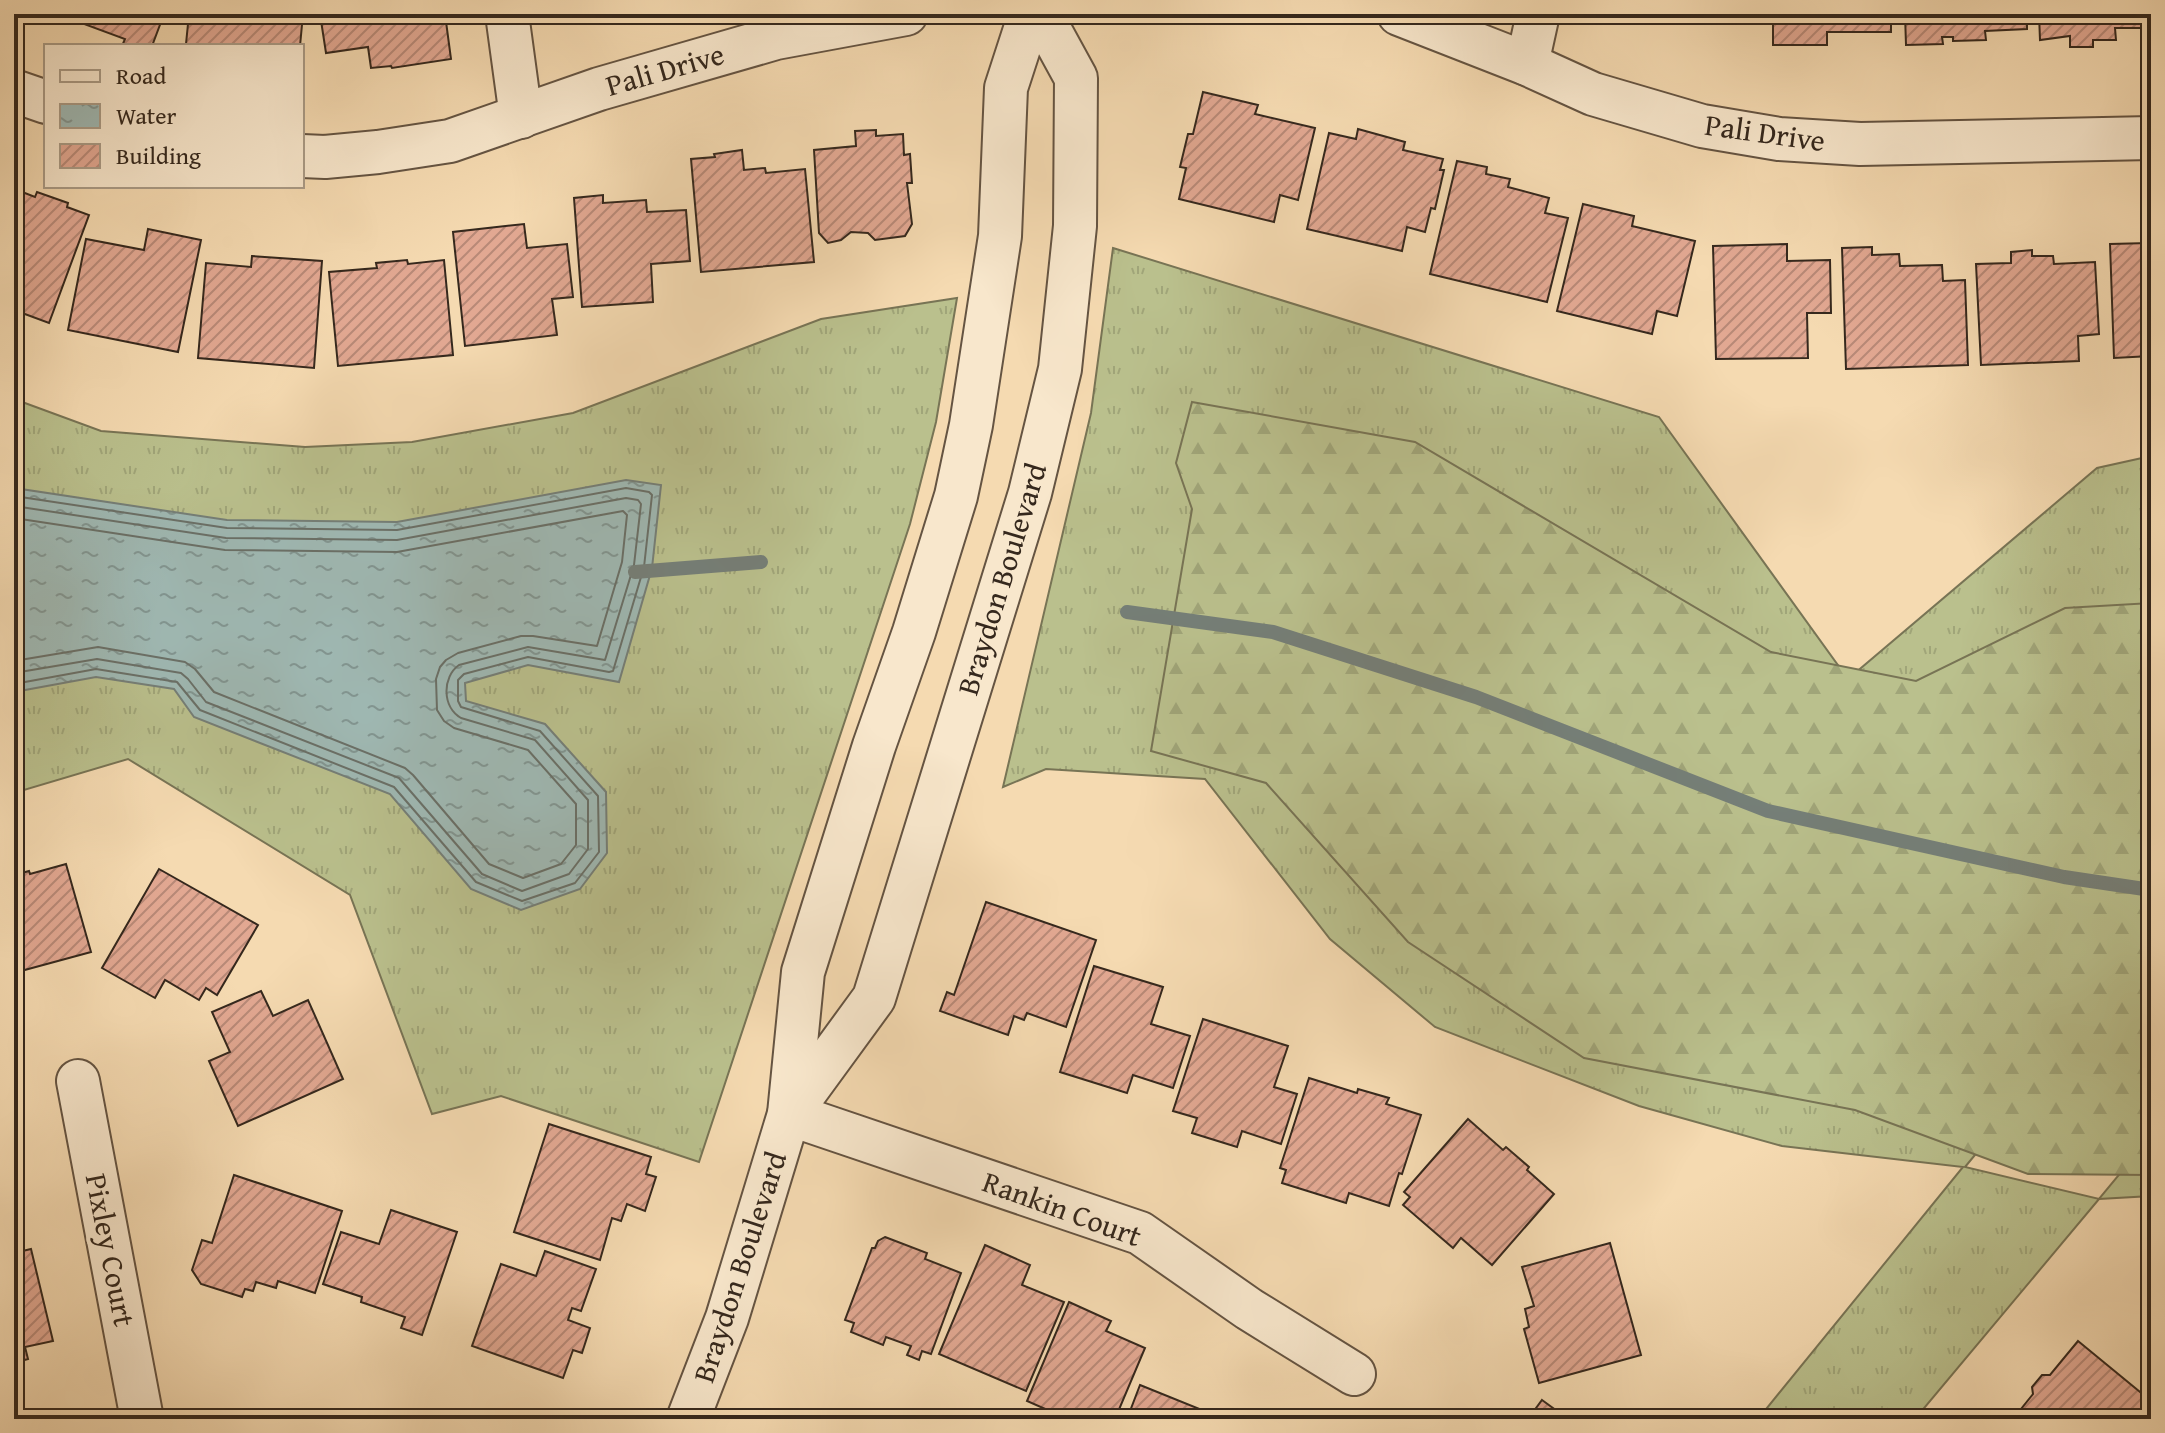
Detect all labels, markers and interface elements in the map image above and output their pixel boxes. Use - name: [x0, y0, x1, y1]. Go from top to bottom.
- street label: Pali Drive: [600, 31, 729, 107]
- legend: [44, 44, 304, 188]
- text: Road: [116, 58, 166, 93]
- text: Water: [116, 98, 177, 133]
- street label: Pali Drive: [1702, 102, 1828, 162]
- text: Building: [116, 138, 201, 173]
- street label: Braydon Boulevard: [945, 457, 1057, 700]
- street label: Braydon Boulevard: [681, 1145, 797, 1388]
- street label: Rankin Court: [977, 1159, 1148, 1257]
- street label: Pixley Court: [75, 1170, 147, 1330]

